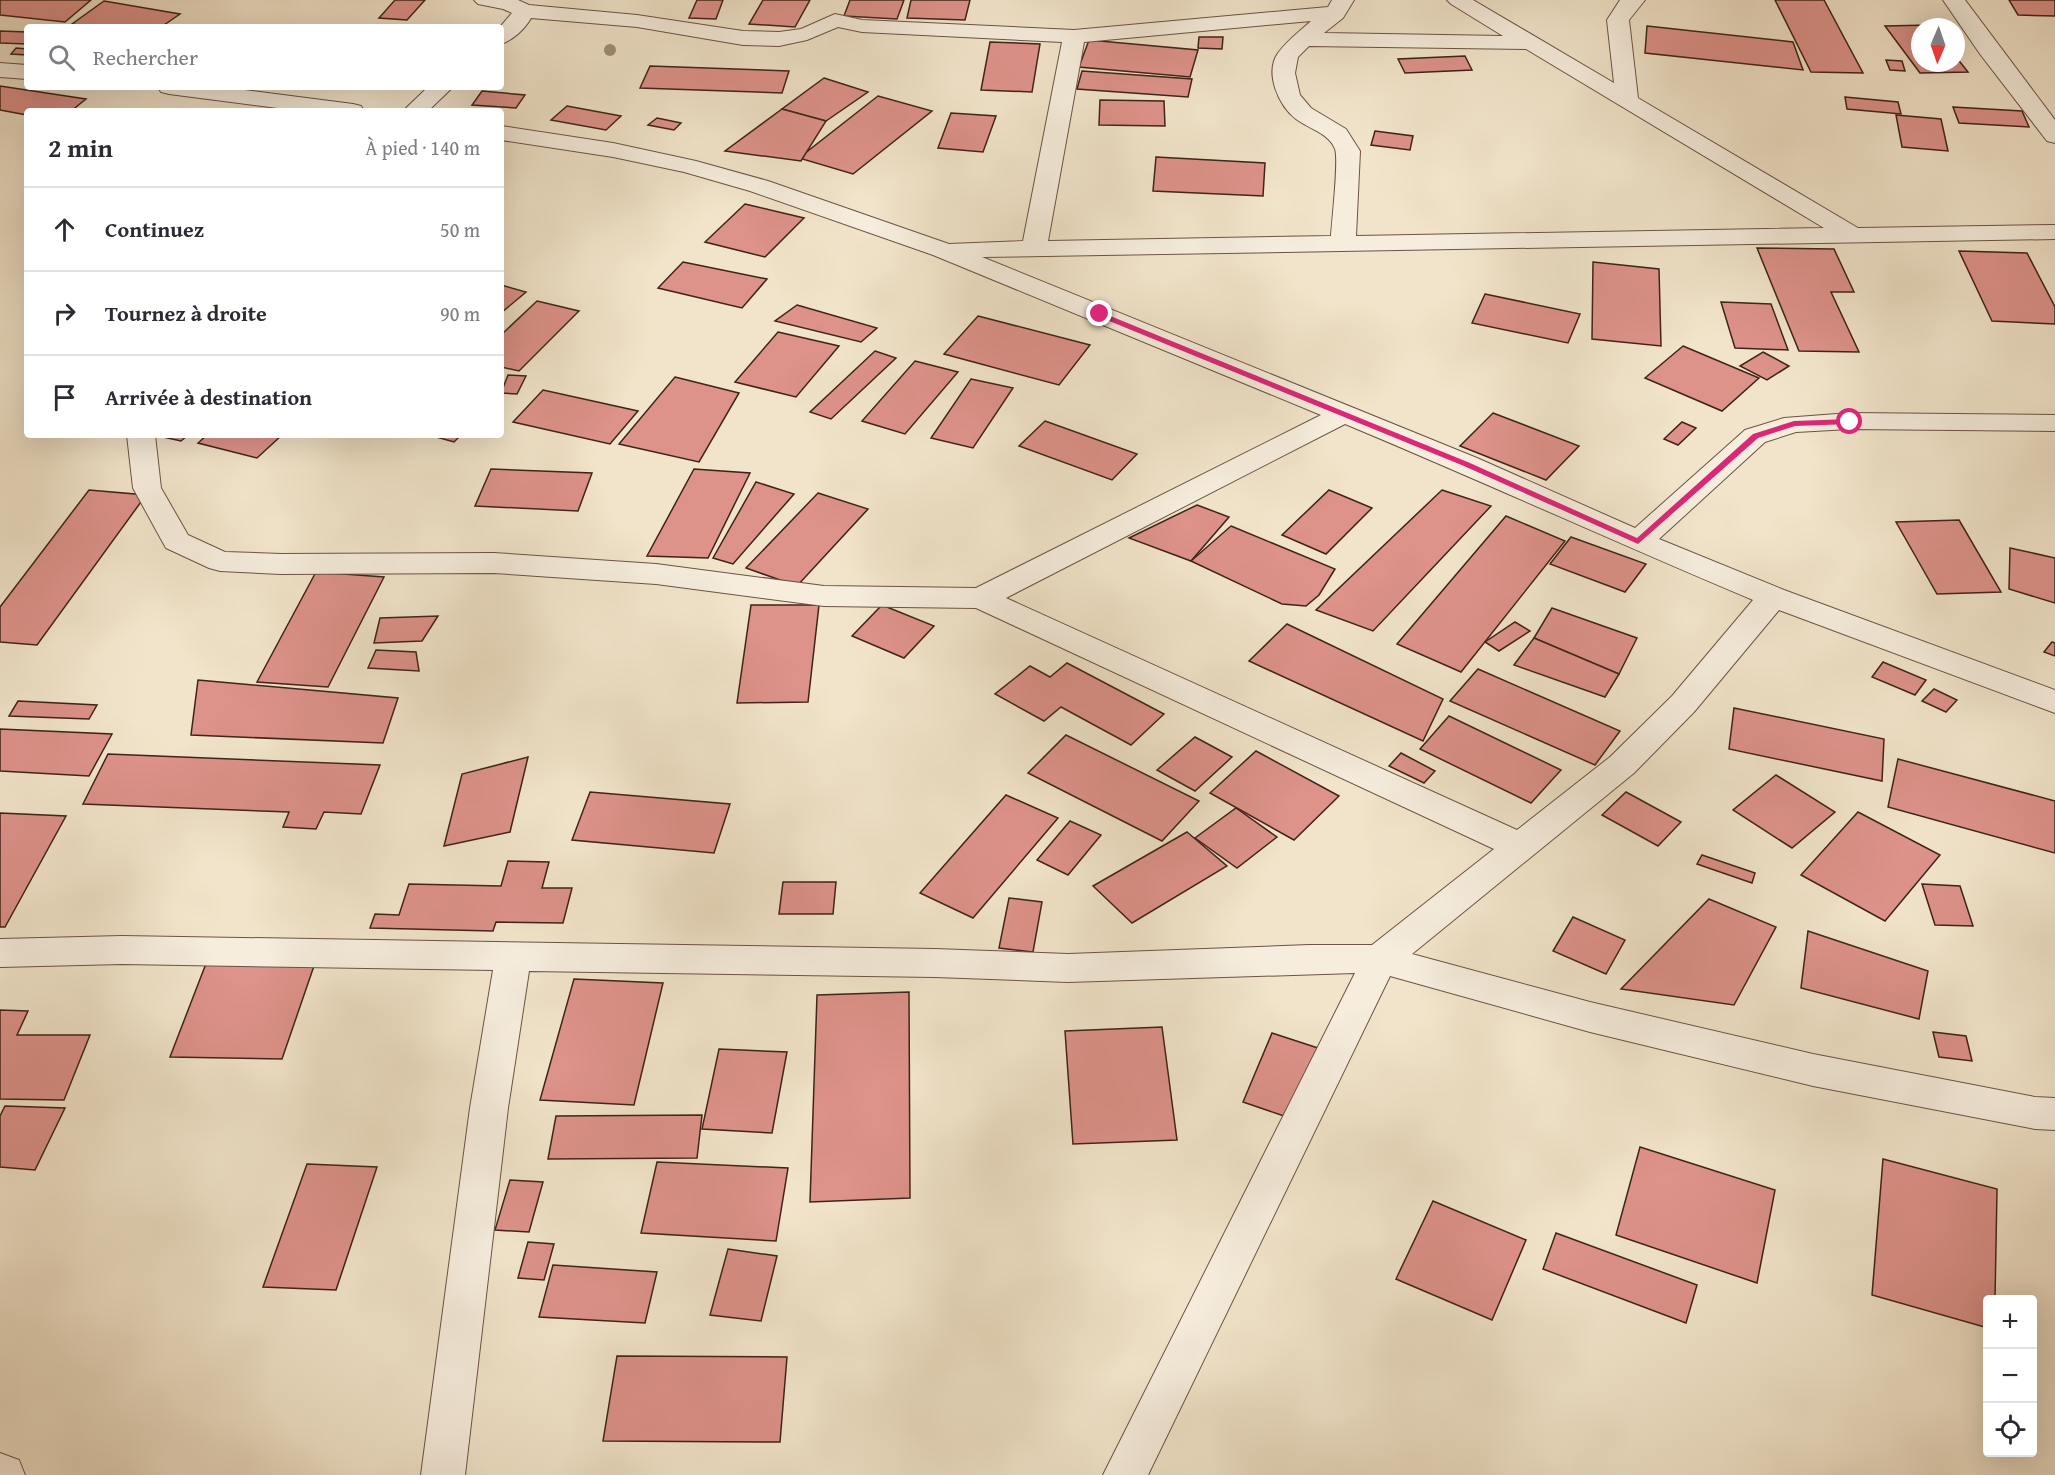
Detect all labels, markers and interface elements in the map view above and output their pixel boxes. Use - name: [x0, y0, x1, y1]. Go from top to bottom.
- north arrow: [1911, 18, 1965, 72]
- search box: [24, 24, 504, 90]
- icon: search: [45, 41, 78, 74]
- text: Rechercher: [93, 41, 198, 73]
- text: 2 min: [48, 128, 113, 167]
- text: À pied · 140 m: [365, 133, 480, 162]
- icon: ahead: [48, 213, 81, 246]
- text: Continuez: [105, 213, 204, 245]
- text: 50 m: [440, 215, 480, 244]
- icon: right: [48, 297, 81, 330]
- text: Tournez à droite: [105, 297, 267, 329]
- text: 90 m: [440, 299, 480, 328]
- route end: [1086, 300, 1112, 326]
- icon: arrive: [48, 381, 81, 414]
- text: Arrivée à destination: [105, 381, 312, 413]
- route start: [1836, 408, 1862, 434]
- map controls: [1983, 1295, 2037, 1457]
- button: +: [1983, 1295, 2037, 1349]
- button: −: [1983, 1349, 2037, 1403]
- button: locate: [1983, 1403, 2037, 1457]

